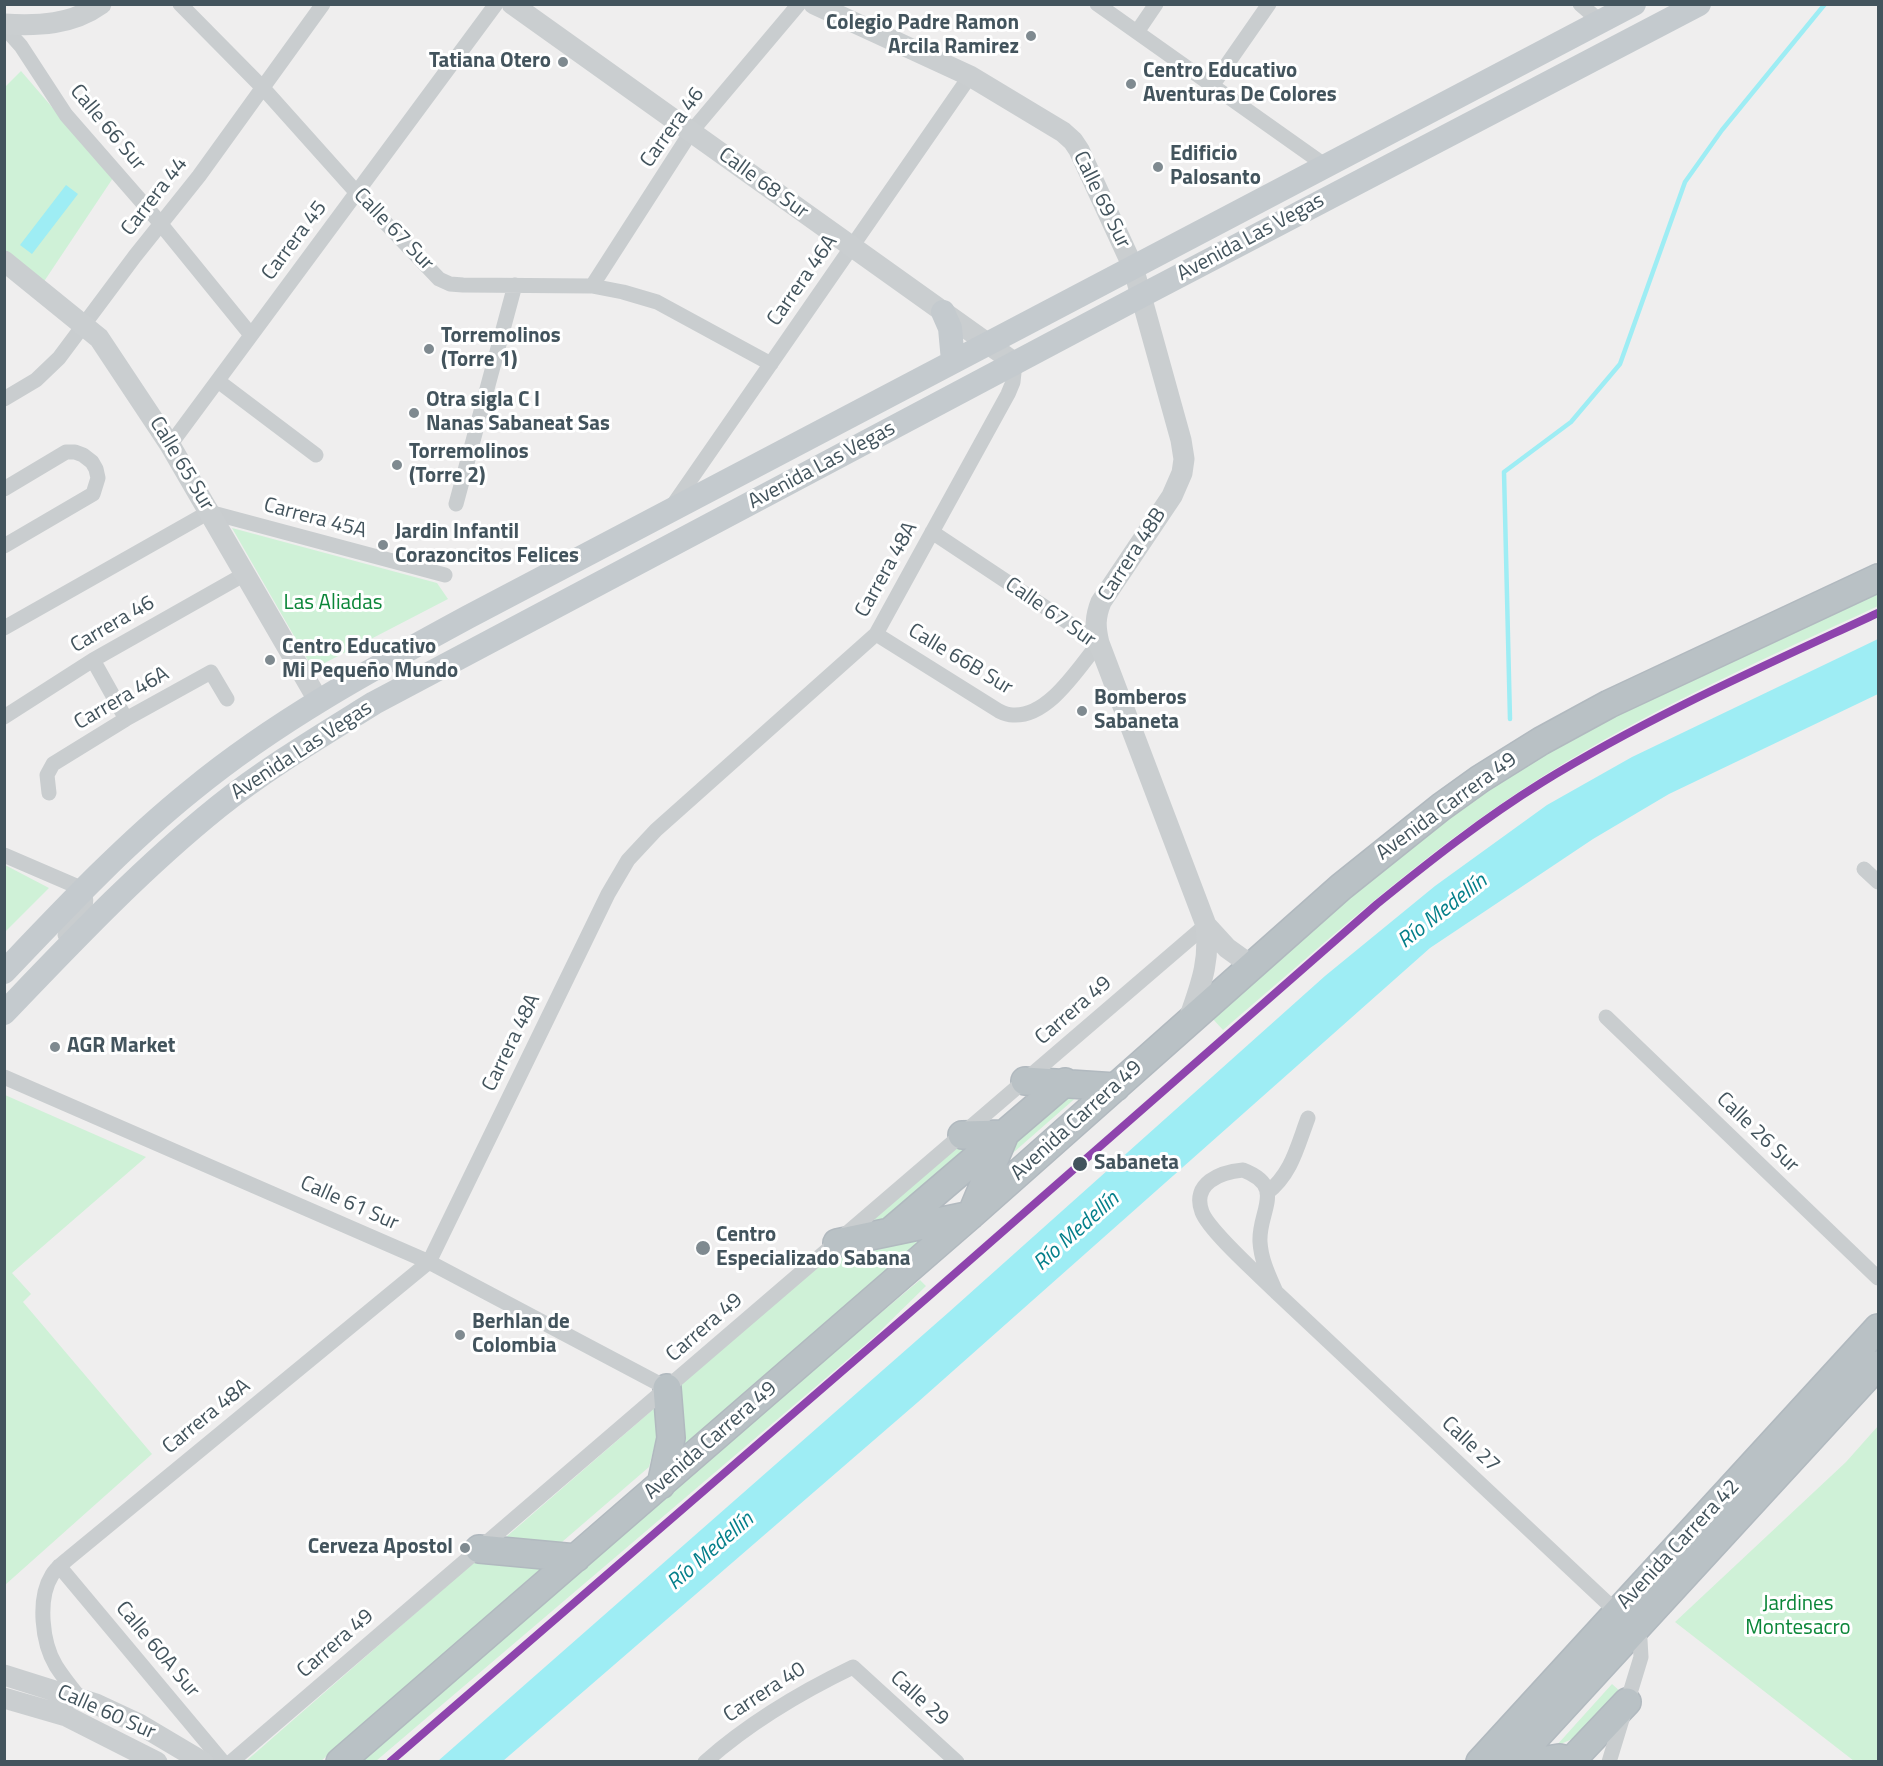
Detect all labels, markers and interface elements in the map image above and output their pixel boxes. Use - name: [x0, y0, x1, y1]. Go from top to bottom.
- place label: Colegio Padre Ramon Arcila Ramirez: [826, 11, 1019, 61]
- marker: Colegio Padre Ramon Arcila Ramirez: [1024, 29, 1038, 43]
- place label: Tatiana Otero: [429, 49, 551, 75]
- marker: Tatiana Otero: [556, 55, 570, 69]
- place label: Centro Educativo Aventuras De Colores: [1143, 59, 1337, 109]
- marker: Centro Educativo Aventuras De Colores: [1124, 77, 1138, 91]
- street label: Calle 66 Sur: [64, 80, 150, 176]
- street label: Carrera 46: [636, 83, 710, 173]
- place label: Edificio Palosanto: [1170, 142, 1261, 192]
- street label: Calle 68 Sur: [713, 143, 813, 225]
- street label: Calle 69 Sur: [1067, 147, 1135, 253]
- street label: Carrera 44: [117, 153, 193, 241]
- marker: Edificio Palosanto: [1151, 160, 1165, 174]
- street label: Calle 67 Sur: [348, 184, 438, 276]
- street label: Avenida Las Vegas: [1173, 189, 1329, 287]
- street label: Carrera 45: [257, 196, 333, 286]
- street label: Carrera 46A: [762, 231, 844, 331]
- place label: Torremolinos (Torre 1): [441, 324, 561, 374]
- marker: Torremolinos (Torre 1): [422, 342, 436, 356]
- place label: Otra sigla C I Nanas Sabaneat Sas: [426, 388, 610, 438]
- marker: Otra sigla C I Nanas Sabaneat Sas: [407, 406, 421, 420]
- street label: Calle 65 Sur: [143, 413, 219, 515]
- street label: Avenida Las Vegas: [744, 417, 900, 515]
- place label: Torremolinos (Torre 2): [409, 440, 529, 490]
- marker: Torremolinos (Torre 2): [390, 458, 404, 472]
- street label: Carrera 45A: [261, 493, 369, 545]
- street label: Carrera 48B: [1094, 504, 1172, 606]
- street label: Carrera 48A: [850, 518, 924, 622]
- place label: Jardin Infantil Corazoncitos Felices: [395, 520, 579, 570]
- marker: Jardin Infantil Corazoncitos Felices: [376, 538, 390, 552]
- street label: Calle 67 Sur: [1000, 573, 1100, 653]
- street label: Carrera 46: [67, 591, 159, 659]
- park label: Las Aliadas: [284, 591, 382, 617]
- street label: Calle 66B Sur: [903, 619, 1017, 701]
- place label: Centro Educativo Mi Pequeño Mundo: [282, 635, 458, 685]
- marker: Centro Educativo Mi Pequeño Mundo: [263, 653, 277, 667]
- street label: Carrera 46A: [70, 662, 174, 736]
- place label: Bomberos Sabaneta: [1094, 686, 1187, 736]
- street label: Avenida Las Vegas: [227, 696, 377, 806]
- marker: Bomberos Sabaneta: [1075, 704, 1089, 718]
- street label: Avenida Carrera 49: [1372, 748, 1522, 866]
- water label: Río Medellín: [1393, 869, 1493, 955]
- street label: Carrera 49: [1031, 971, 1117, 1051]
- street label: Carrera 48A: [478, 990, 546, 1096]
- place label: AGR Market: [67, 1034, 175, 1060]
- marker: AGR Market: [48, 1040, 62, 1054]
- street label: Avenida Carrera 49: [1006, 1056, 1148, 1186]
- street label: Calle 26 Sur: [1711, 1088, 1803, 1178]
- place label: Sabaneta: [1094, 1151, 1179, 1177]
- marker: Sabaneta: [1071, 1155, 1089, 1173]
- street label: Calle 61 Sur: [296, 1171, 402, 1237]
- water label: Río Medellín: [1029, 1187, 1125, 1277]
- place label: Centro Especializado Sabana: [716, 1223, 911, 1273]
- marker: Centro Especializado Sabana: [694, 1239, 712, 1257]
- street label: Carrera 49: [662, 1288, 748, 1368]
- place label: Berhlan de Colombia: [472, 1310, 570, 1360]
- marker: Berhlan de Colombia: [453, 1328, 467, 1342]
- street label: Carrera 48A: [158, 1374, 256, 1460]
- street label: Avenida Carrera 49: [639, 1377, 783, 1505]
- street label: Calle 27: [1436, 1412, 1504, 1478]
- street label: Avenida Carrera 42: [1613, 1475, 1745, 1615]
- water label: Río Medellín: [662, 1507, 760, 1597]
- place label: Cerveza Apostol: [308, 1535, 453, 1561]
- marker: Cerveza Apostol: [458, 1541, 472, 1555]
- park label: Jardines Montesacro: [1745, 1592, 1851, 1642]
- street label: Calle 60A Sur: [110, 1597, 204, 1703]
- street label: Carrera 49: [293, 1604, 379, 1684]
- street label: Carrera 40: [719, 1657, 811, 1729]
- street label: Calle 29: [884, 1666, 954, 1732]
- street label: Calle 60 Sur: [53, 1680, 159, 1746]

